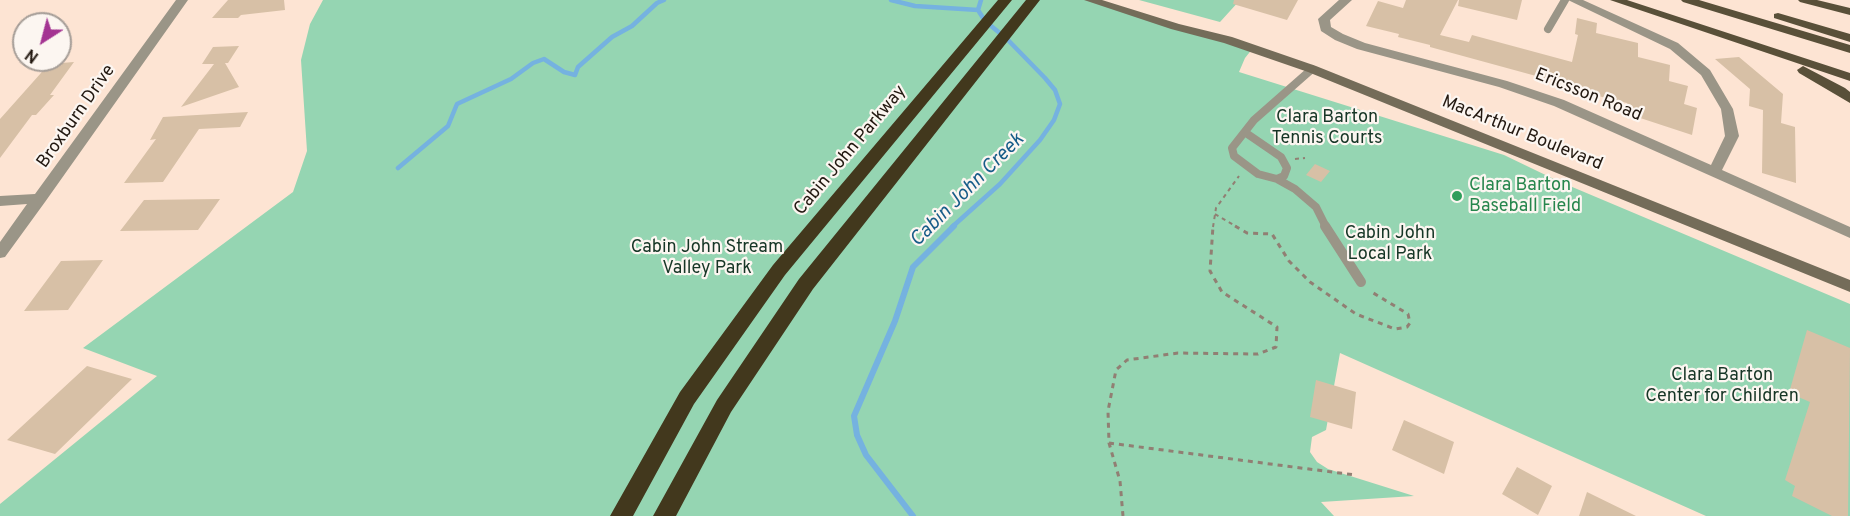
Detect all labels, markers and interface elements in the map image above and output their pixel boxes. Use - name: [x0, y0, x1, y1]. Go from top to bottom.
- north arrow: [12, 12, 72, 72]
- text: N: [22, 43, 43, 66]
- street label: Broxburn Drive: [33, 61, 121, 173]
- street label: Ericsson Road: [1531, 65, 1645, 127]
- street label: Cabin John Parkway: [790, 82, 912, 220]
- street label: MacArthur Boulevard: [1438, 92, 1606, 176]
- park label: Clara Barton Tennis Courts: [1272, 107, 1382, 150]
- water label: Cabin John Creek: [906, 129, 1030, 253]
- place label: Clara Barton Baseball Field: [1469, 175, 1581, 218]
- marker: Clara Barton Baseball Field: [1450, 189, 1464, 203]
- park label: Cabin John Local Park: [1345, 223, 1435, 266]
- park label: Cabin John Stream Valley Park: [631, 237, 783, 280]
- park label: Clara Barton Center for Children: [1645, 365, 1799, 407]

